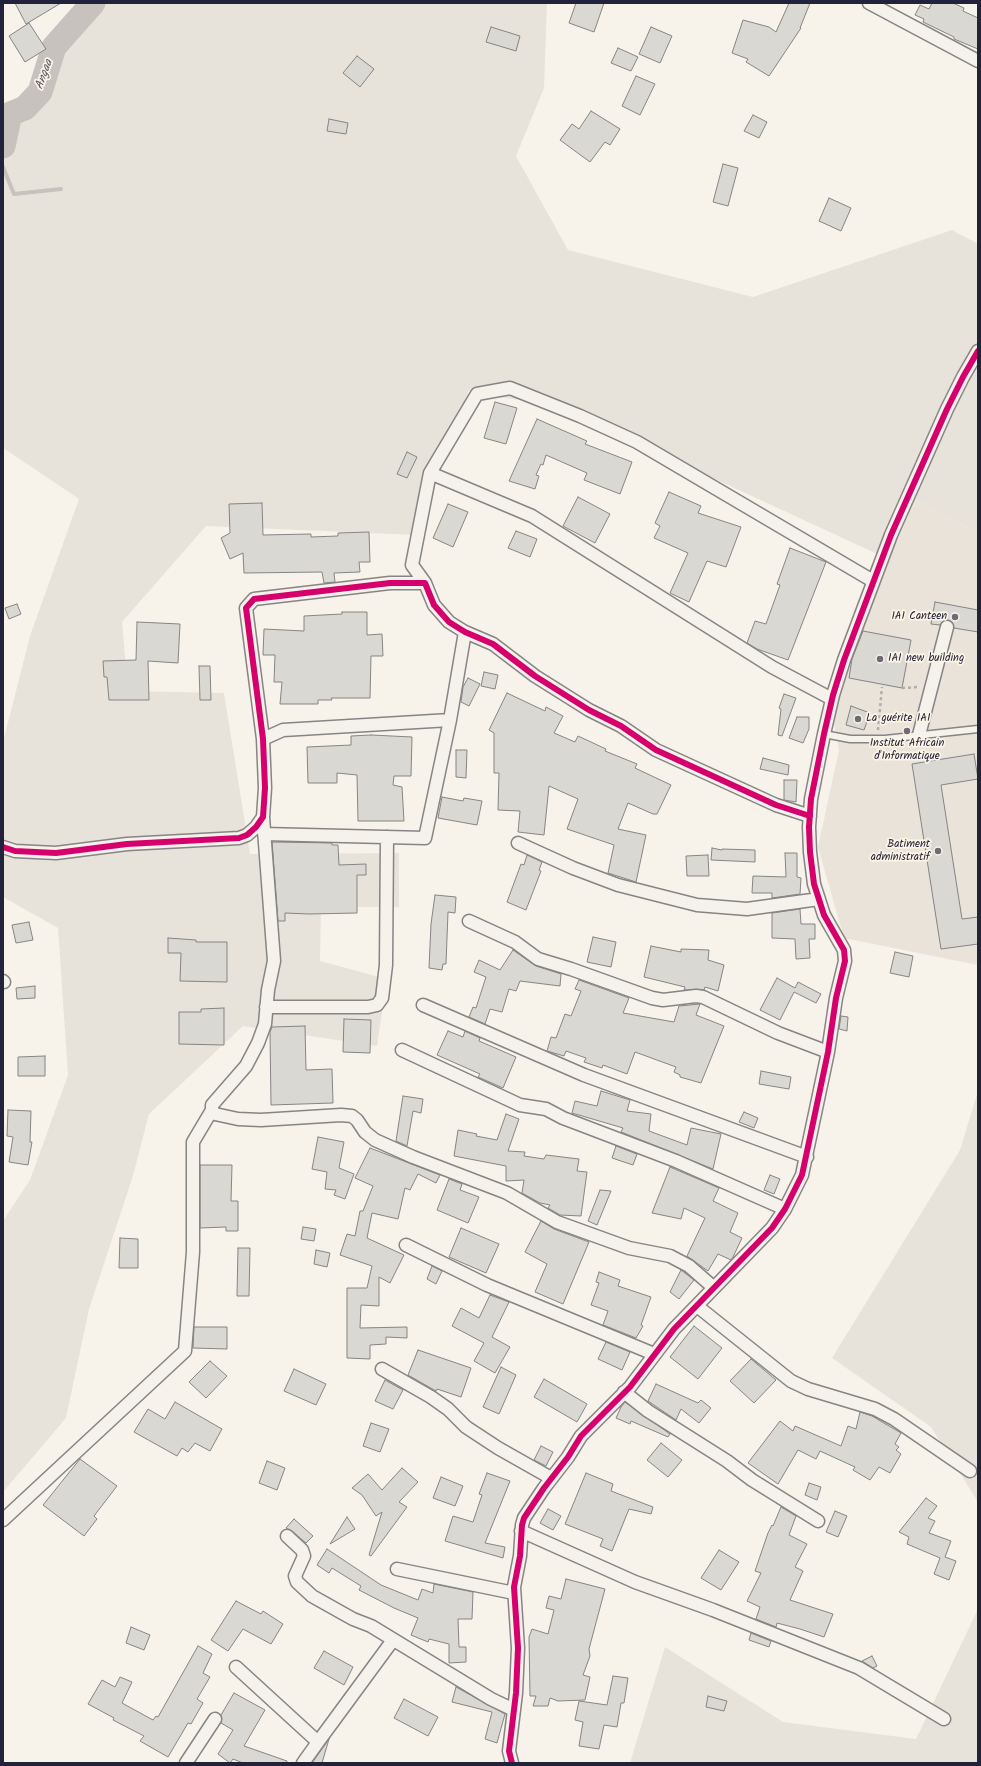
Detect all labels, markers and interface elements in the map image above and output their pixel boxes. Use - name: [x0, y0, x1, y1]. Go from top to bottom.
- water label: Angaa: [33, 58, 57, 92]
- place label: IAI Canteen: [891, 610, 947, 624]
- marker: IAI Canteen: [950, 612, 960, 622]
- place label: IAI new building: [888, 652, 964, 666]
- marker: IAI new building: [875, 654, 885, 664]
- place label: La guérite IAI: [866, 712, 930, 726]
- marker: La guérite IAI: [853, 714, 863, 724]
- marker: Institut Africain d'Informatique: [902, 726, 912, 736]
- place label: Institut Africain d'Informatique: [870, 737, 944, 763]
- place label: Batiment administratif: [871, 838, 930, 864]
- marker: Batiment administratif: [933, 846, 943, 856]

